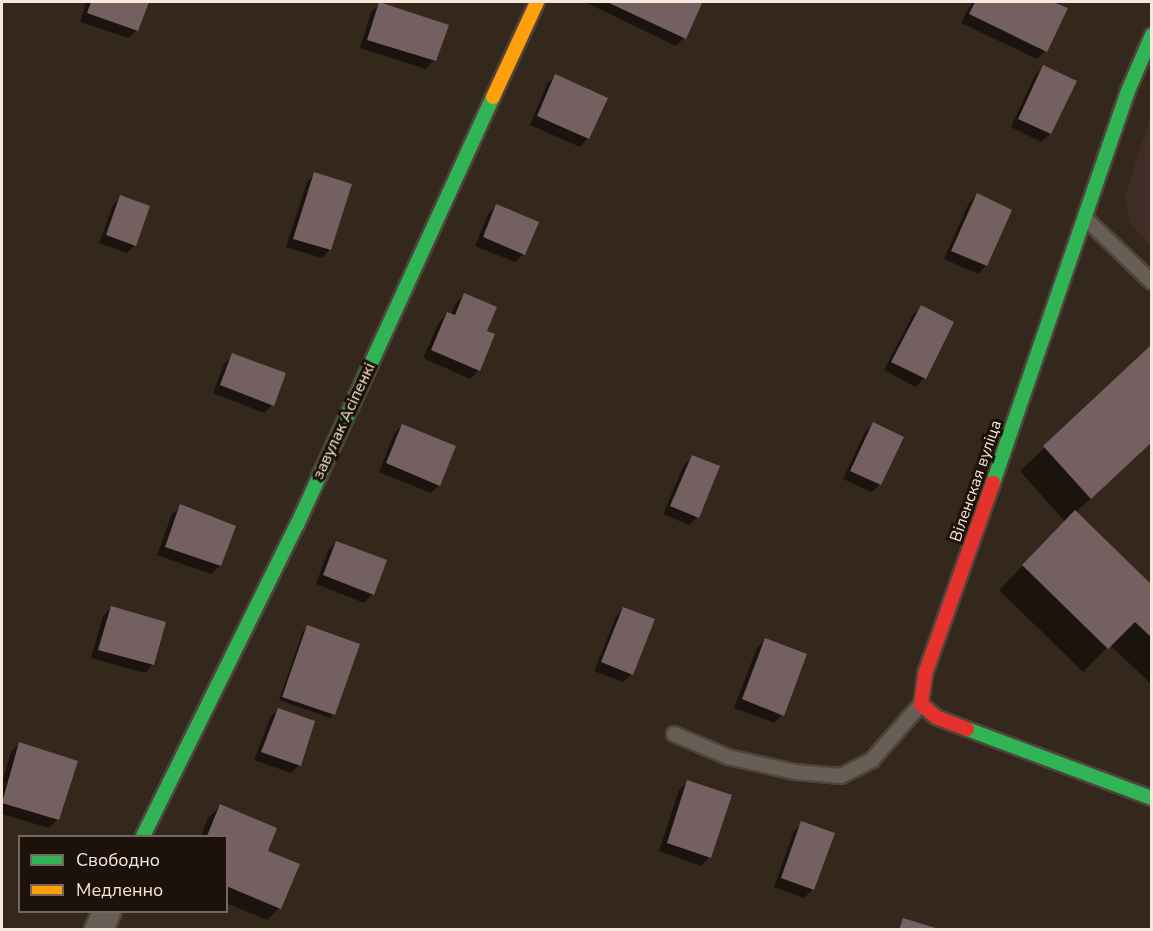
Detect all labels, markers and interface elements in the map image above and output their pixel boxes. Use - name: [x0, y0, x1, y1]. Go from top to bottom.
- street label: завулак Асіпенкі: [309, 360, 379, 482]
- street label: Віленская вуліца: [946, 418, 1006, 544]
- legend: [18, 835, 228, 913]
- text: Свободно: [76, 848, 160, 872]
- text: Медленно: [76, 878, 163, 902]

